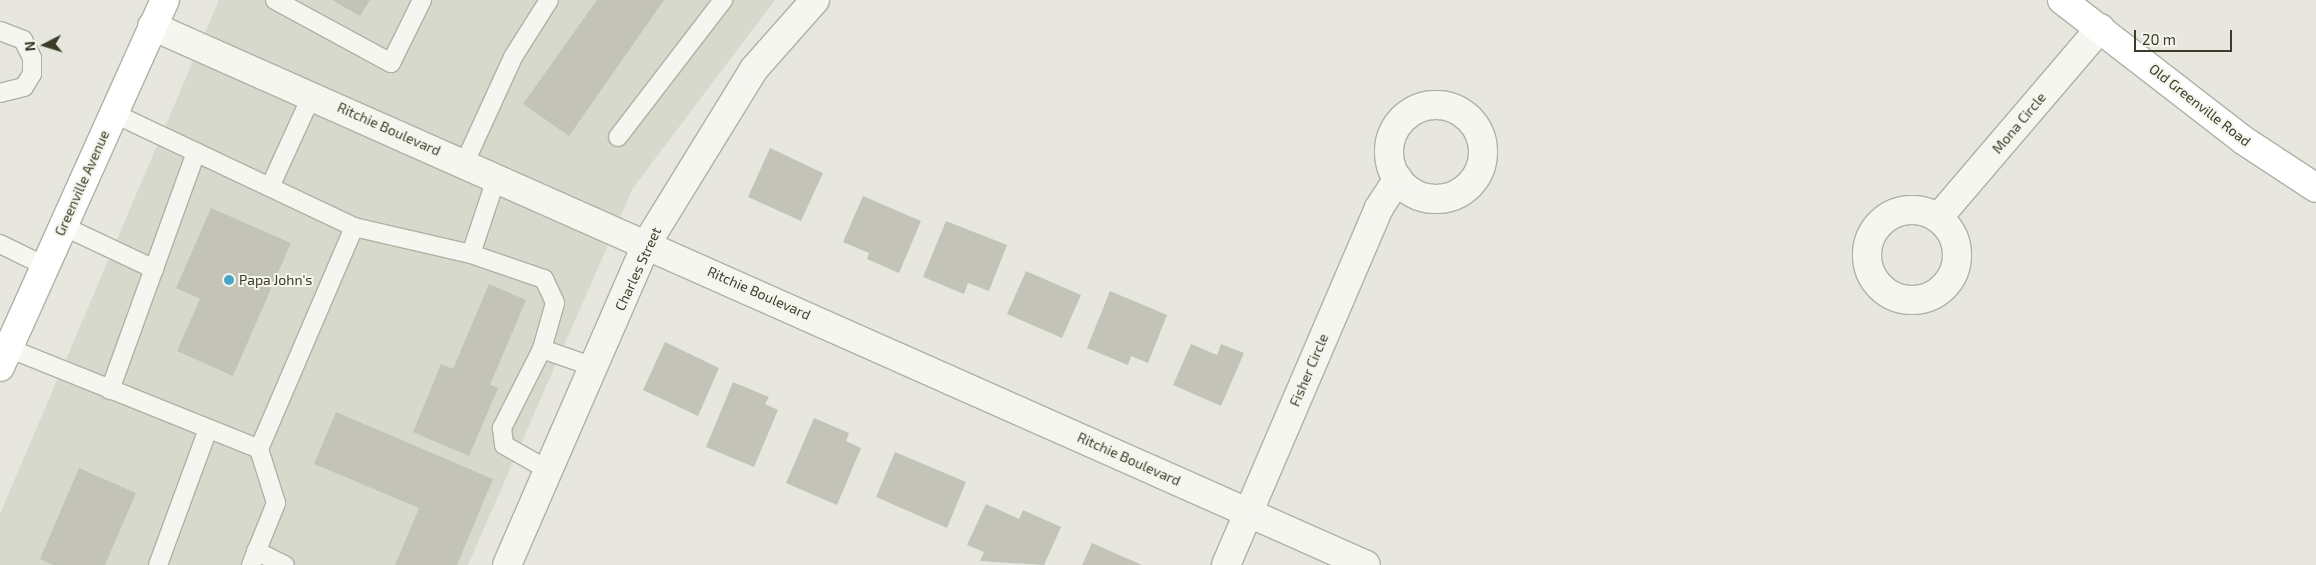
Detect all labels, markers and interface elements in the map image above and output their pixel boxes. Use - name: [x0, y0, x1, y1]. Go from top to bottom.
- north arrow: [20, 20, 70, 70]
- scale bar: [2136, 20, 2234, 52]
- text: 20 m: [2142, 30, 2176, 48]
- text: N: [21, 41, 38, 52]
- street label: Old Greenville Road: [2146, 60, 2254, 150]
- street label: Mona Circle: [1989, 89, 2049, 157]
- street label: Ritchie Boulevard: [335, 99, 443, 159]
- street label: Greenville Avenue: [51, 127, 113, 239]
- street label: Charles Street: [611, 225, 665, 313]
- street label: Ritchie Boulevard: [705, 263, 813, 323]
- place label: Papa John's: [239, 272, 313, 288]
- marker: Papa John's: [223, 274, 235, 286]
- street label: Fisher Circle: [1286, 331, 1332, 409]
- street label: Ritchie Boulevard: [1075, 429, 1183, 489]

